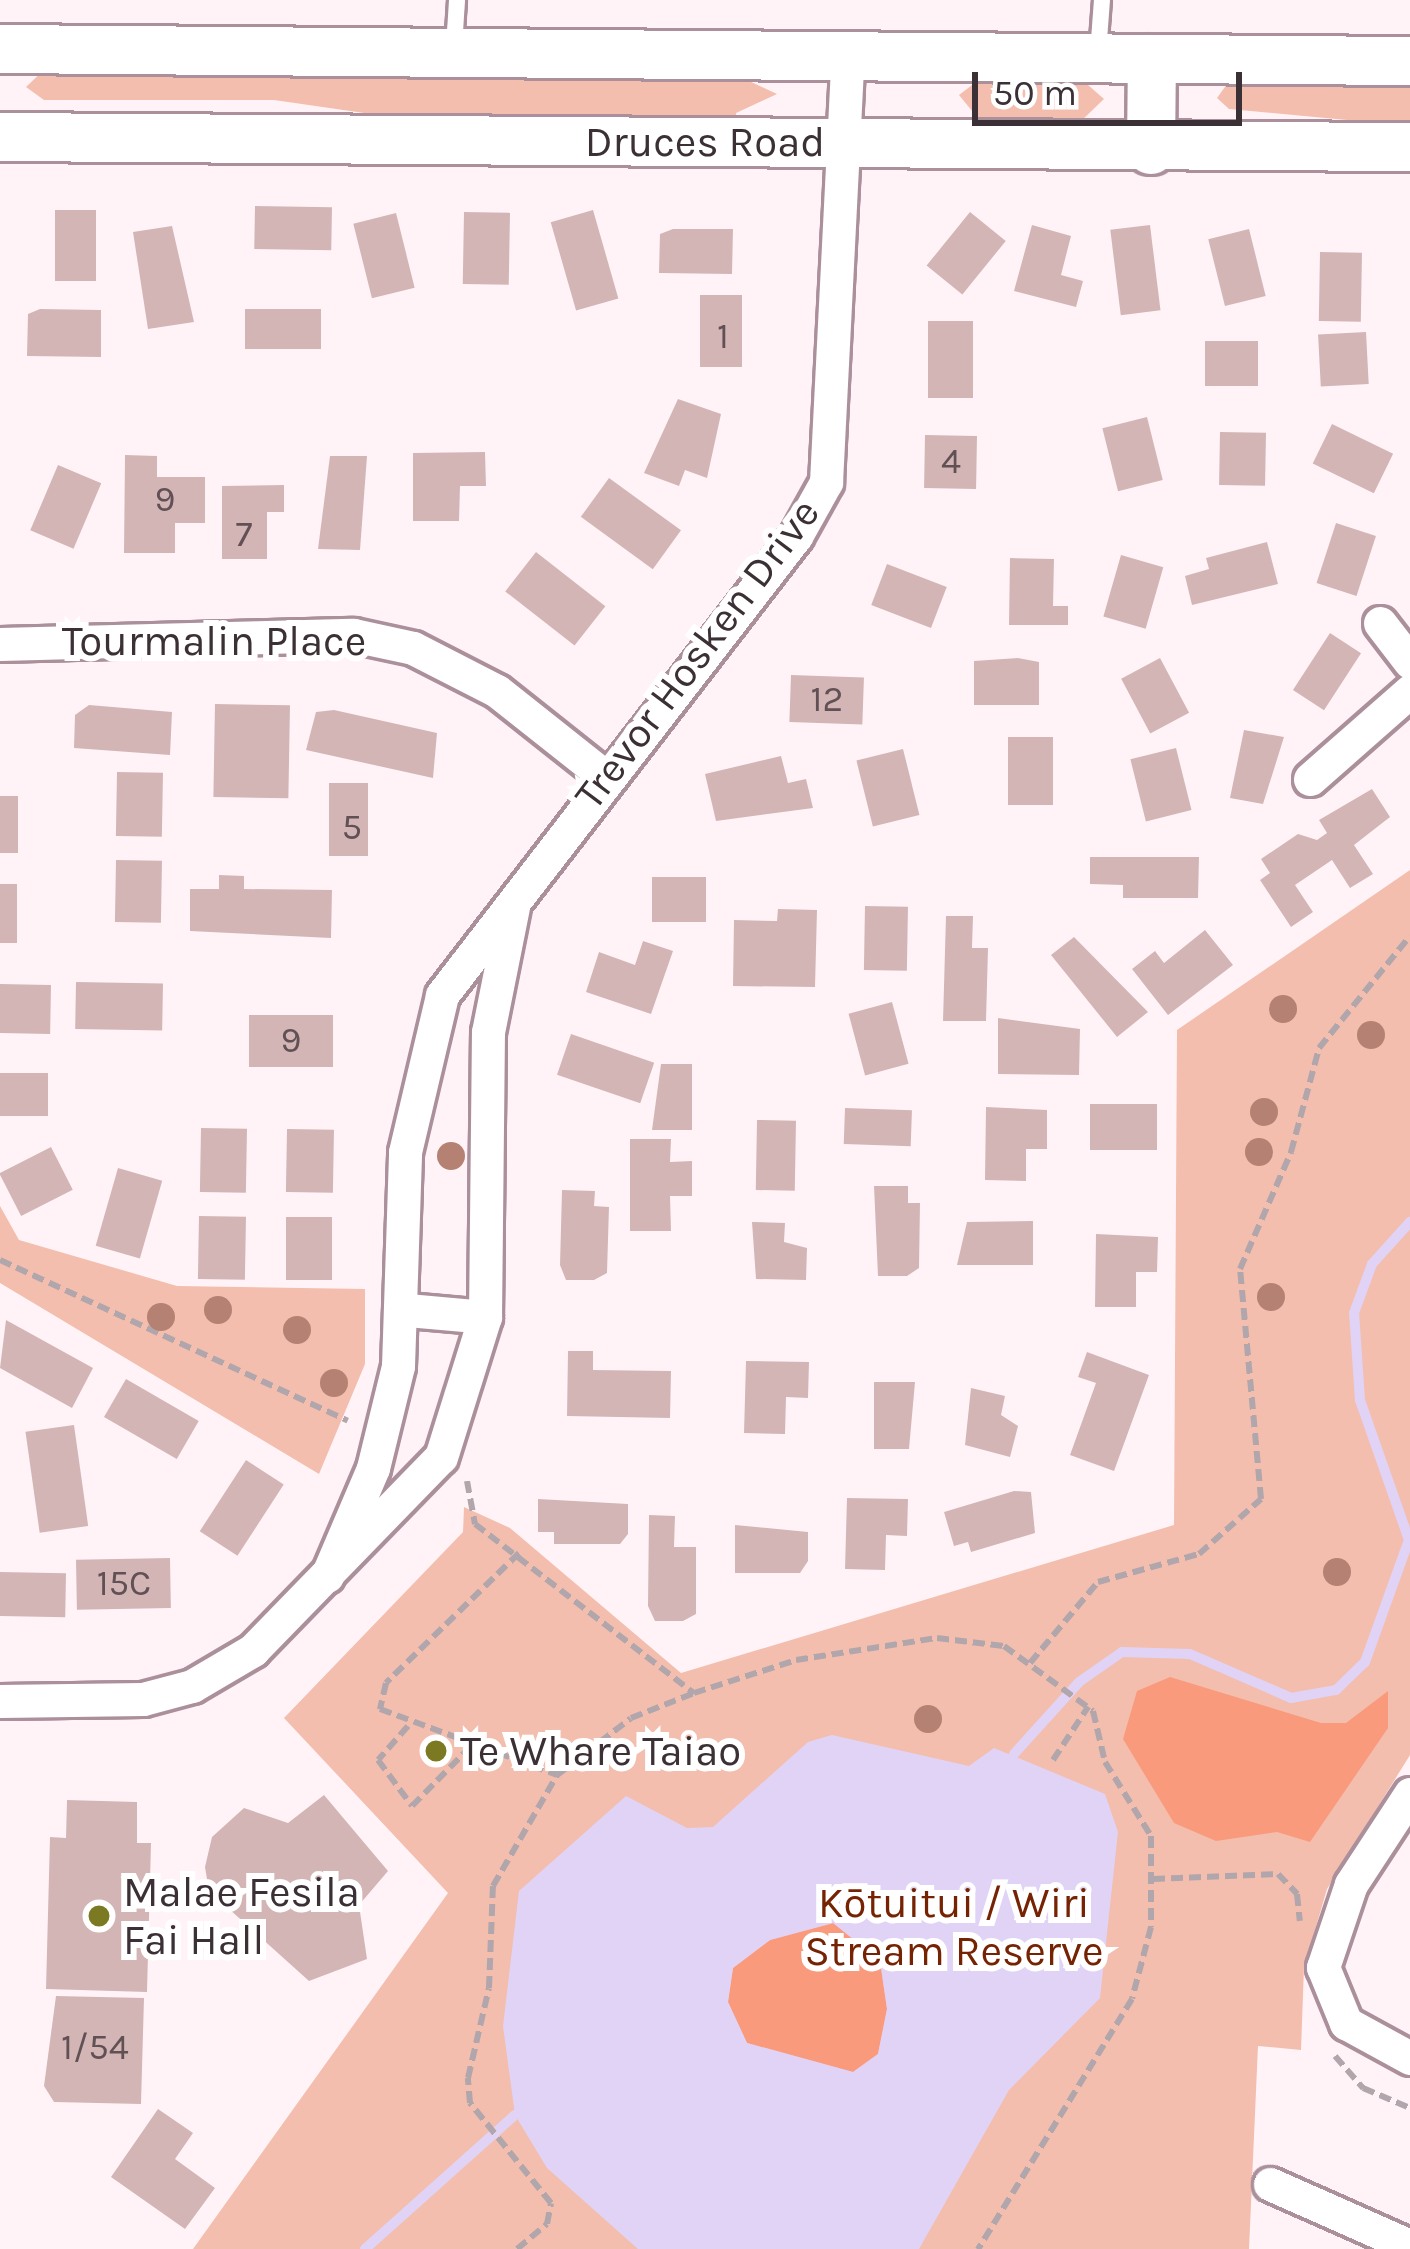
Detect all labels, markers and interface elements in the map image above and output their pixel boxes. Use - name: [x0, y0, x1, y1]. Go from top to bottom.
- scale bar: [978, 48, 1248, 122]
- text: 50 m: [993, 72, 1077, 114]
- street label: Druces Road: [585, 117, 825, 167]
- house number: 1: [717, 315, 729, 359]
- house number: 4: [941, 440, 961, 484]
- house number: 9: [155, 478, 175, 522]
- street label: Trevor Hosken Drive: [564, 489, 830, 819]
- house number: 7: [236, 513, 252, 557]
- street label: Tourmalin Place: [62, 616, 366, 666]
- house number: 12: [811, 678, 843, 722]
- house number: 5: [342, 806, 362, 850]
- house number: 9: [281, 1019, 301, 1063]
- house number: 15C: [97, 1562, 151, 1606]
- place label: Te Whare Taiao: [460, 1726, 741, 1776]
- marker: Te Whare Taiao: [423, 1738, 449, 1764]
- place label: Malae Fesila Fai Hall: [123, 1867, 360, 1966]
- park label: Kōtuitui / Wiri Stream Reserve: [804, 1878, 1104, 1976]
- marker: Malae Fesila Fai Hall: [86, 1903, 112, 1929]
- house number: 1/54: [61, 2026, 129, 2070]

